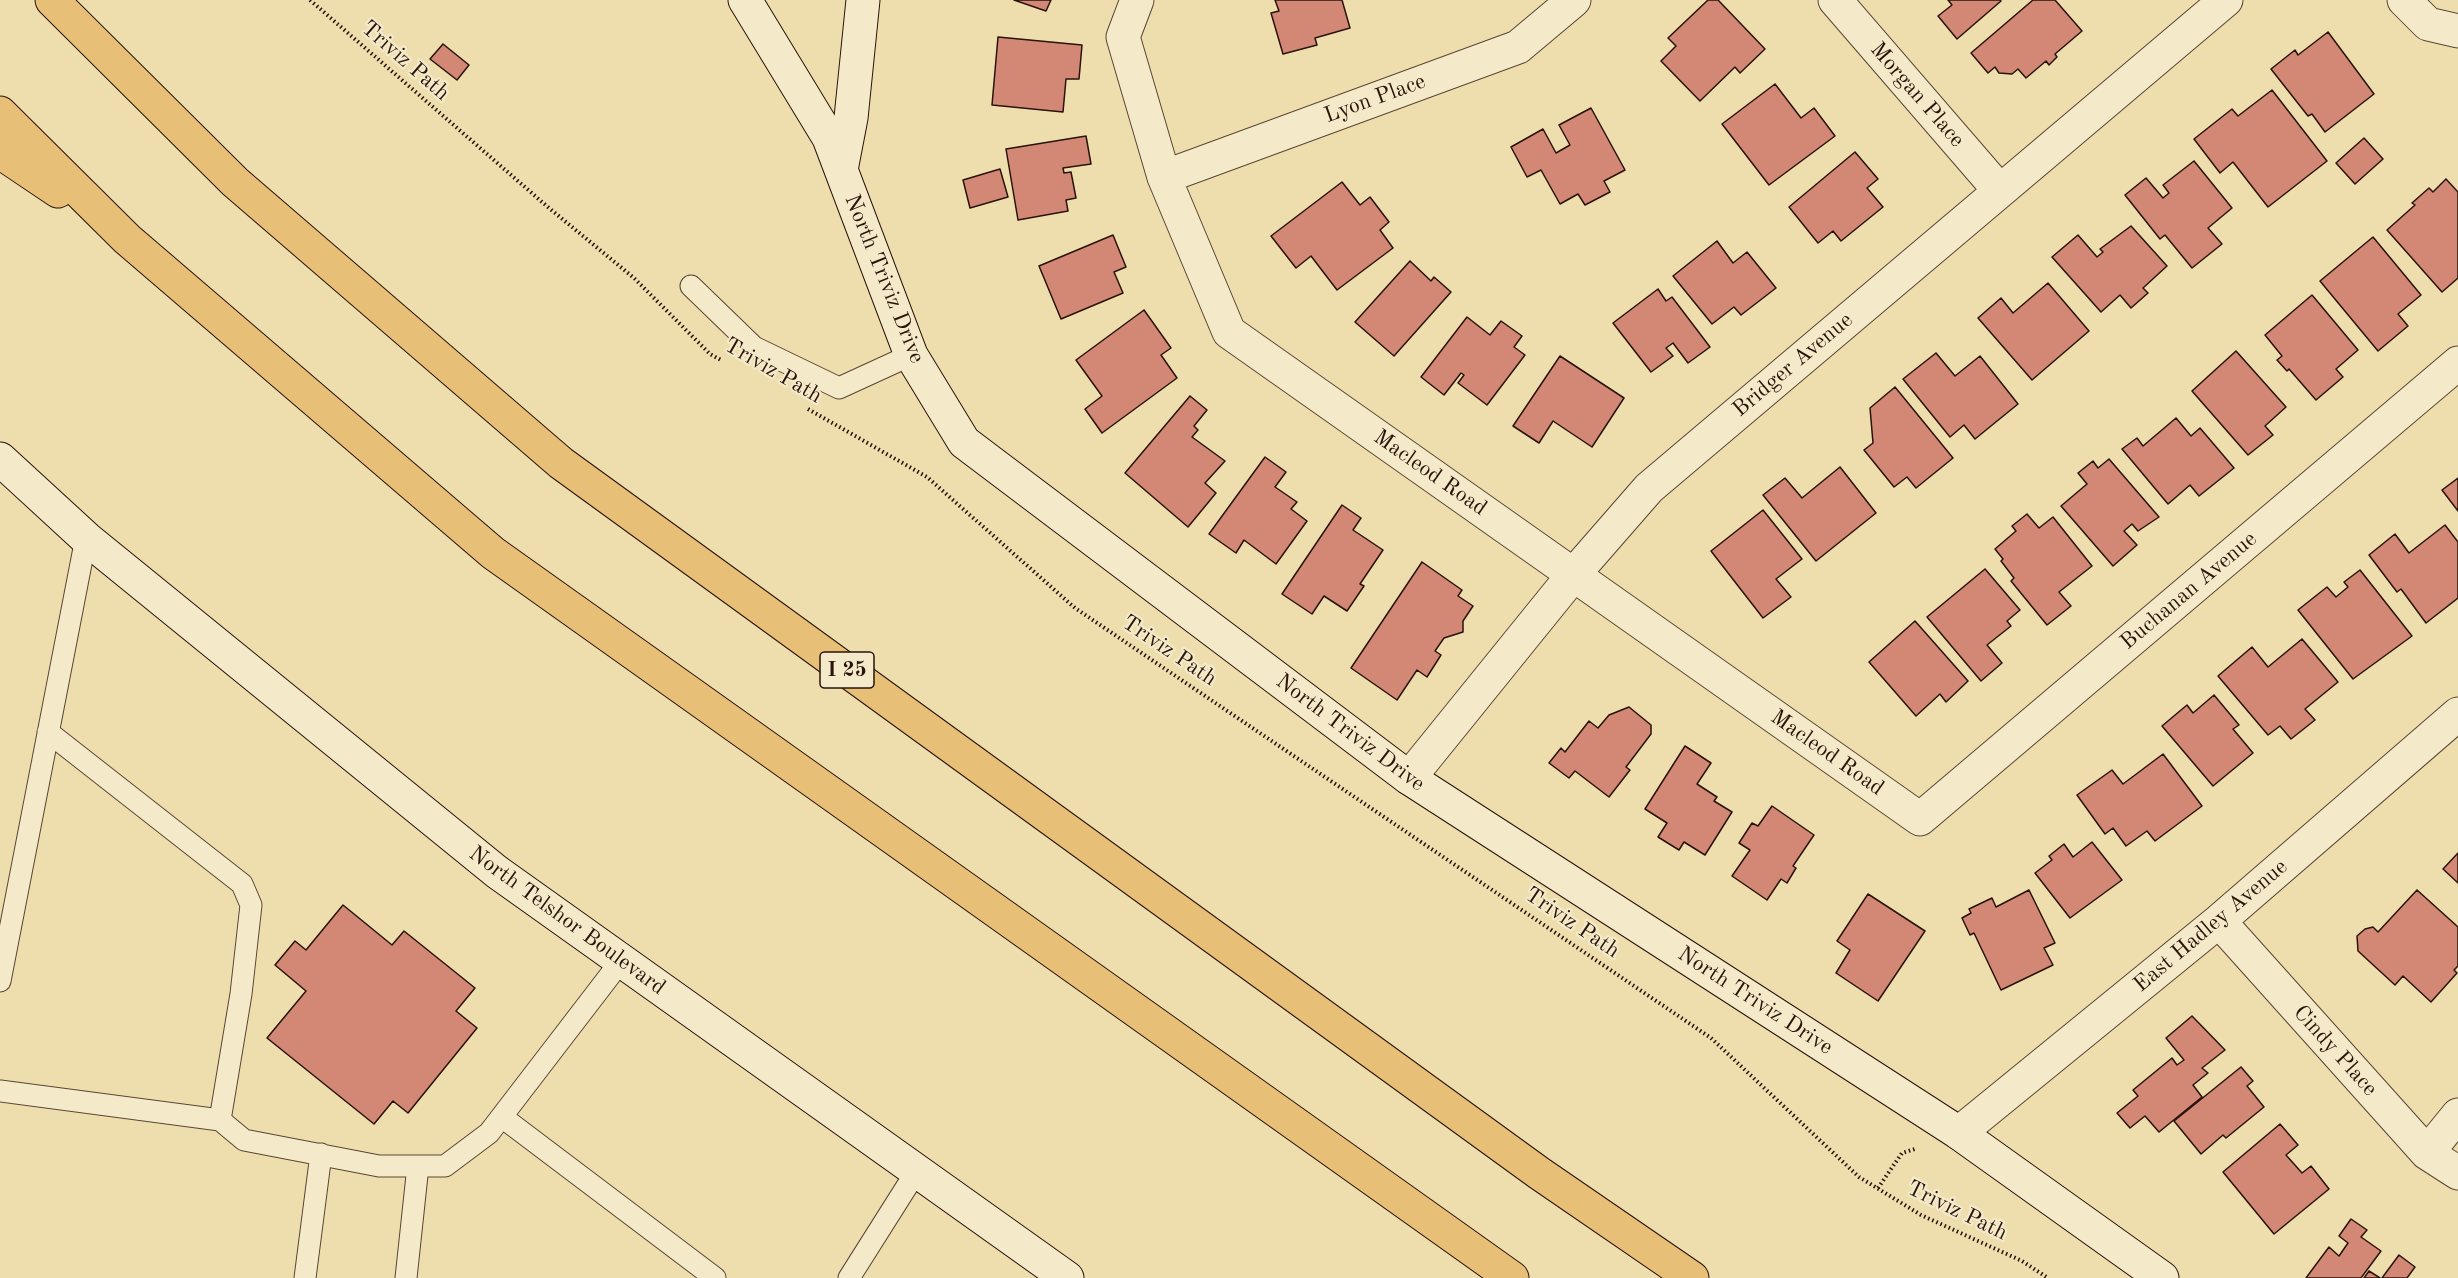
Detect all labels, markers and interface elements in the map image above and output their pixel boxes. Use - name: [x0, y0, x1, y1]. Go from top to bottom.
- street label: Triviz Path: [355, 15, 455, 107]
- street label: Morgan Place: [1864, 37, 1970, 153]
- street label: Lyon Place: [1321, 69, 1429, 129]
- street label: North Triviz Drive: [838, 191, 930, 367]
- street label: Bridger Avenue: [1728, 307, 1858, 423]
- street label: Triviz Path: [719, 332, 827, 410]
- street label: Macleod Road: [1368, 424, 1492, 522]
- street label: Buchanan Avenue: [2115, 526, 2263, 656]
- street label: Triviz Path: [1117, 610, 1221, 692]
- road number: I 25: [820, 652, 874, 688]
- street label: North Triviz Drive: [1270, 668, 1430, 798]
- street label: Macleod Road: [1765, 704, 1889, 802]
- street label: North Telshor Boulevard: [463, 841, 671, 1001]
- street label: East Hadley Avenue: [2129, 854, 2293, 998]
- street label: Triviz Path: [1520, 882, 1624, 964]
- street label: North Triviz Drive: [1672, 941, 1838, 1061]
- street label: Cindy Place: [2287, 1000, 2383, 1102]
- street label: Triviz Path: [1902, 1175, 2012, 1247]

